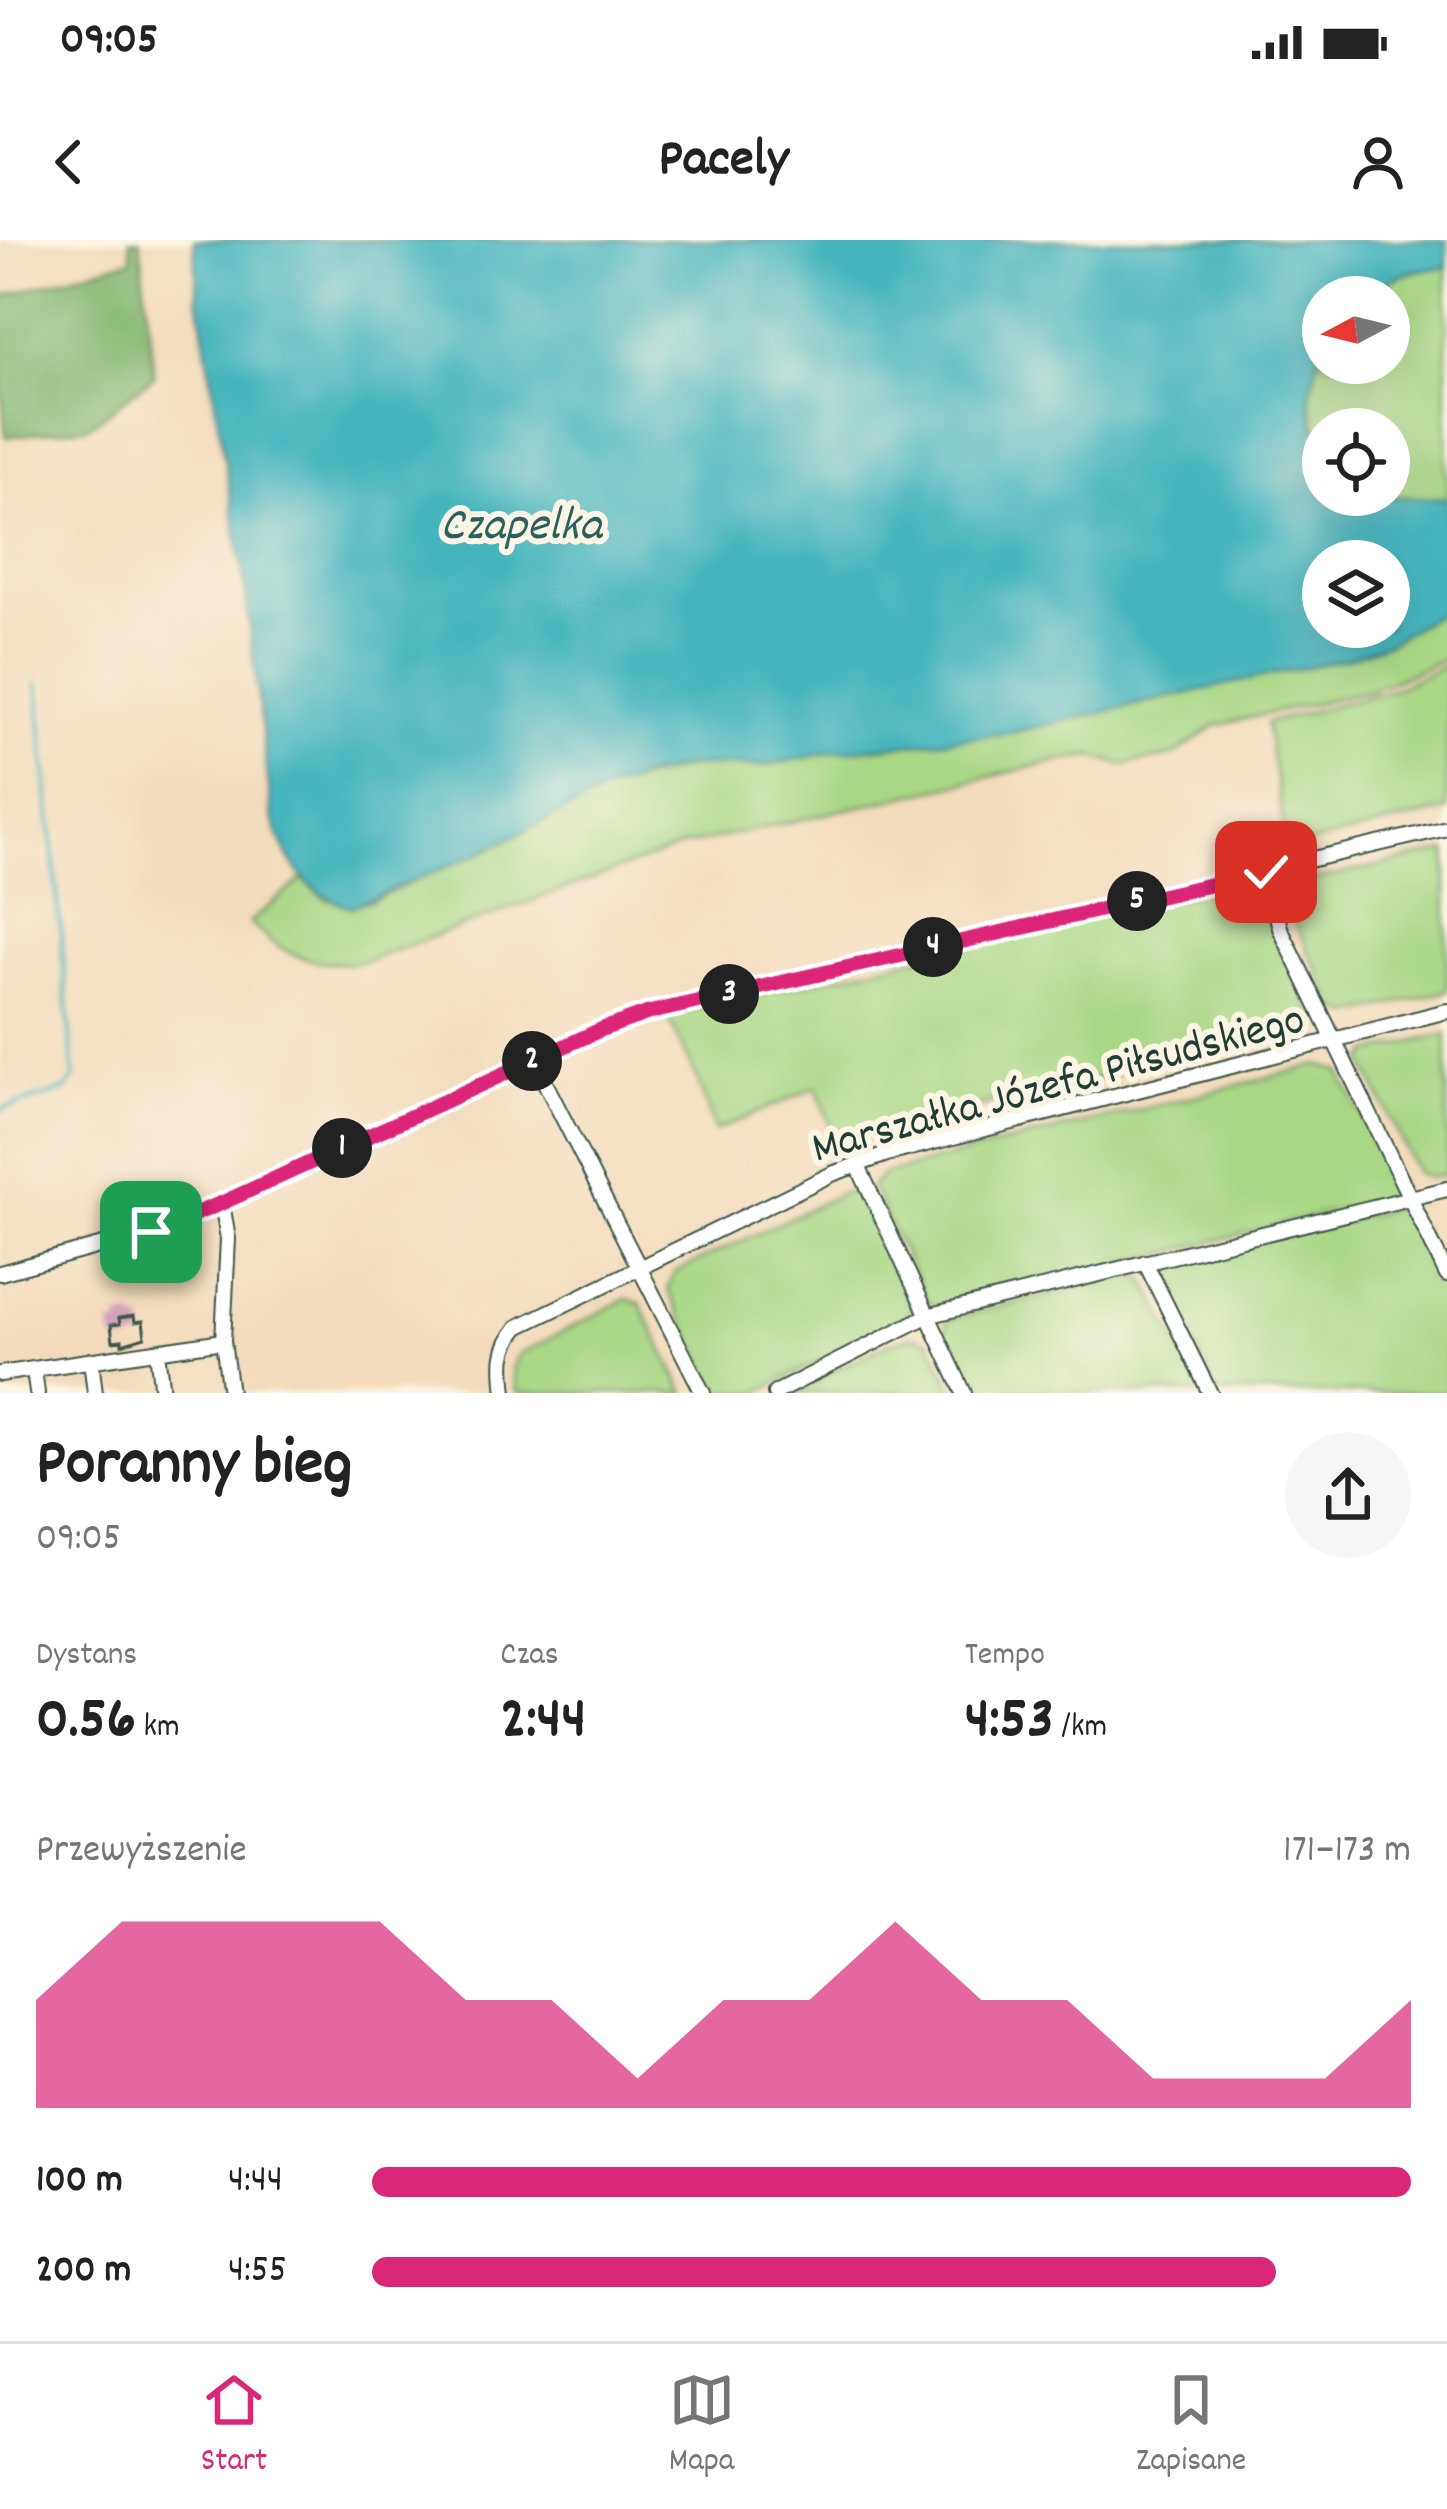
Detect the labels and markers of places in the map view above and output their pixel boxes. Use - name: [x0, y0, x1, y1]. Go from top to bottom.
- pin: [1215, 821, 1317, 923]
- pin: 5: [1107, 871, 1167, 931]
- pin: 4: [903, 917, 963, 977]
- pin: 3: [699, 964, 759, 1024]
- pin: 2: [502, 1031, 562, 1091]
- pin: 1: [312, 1118, 372, 1178]
- pin: [100, 1181, 202, 1283]

